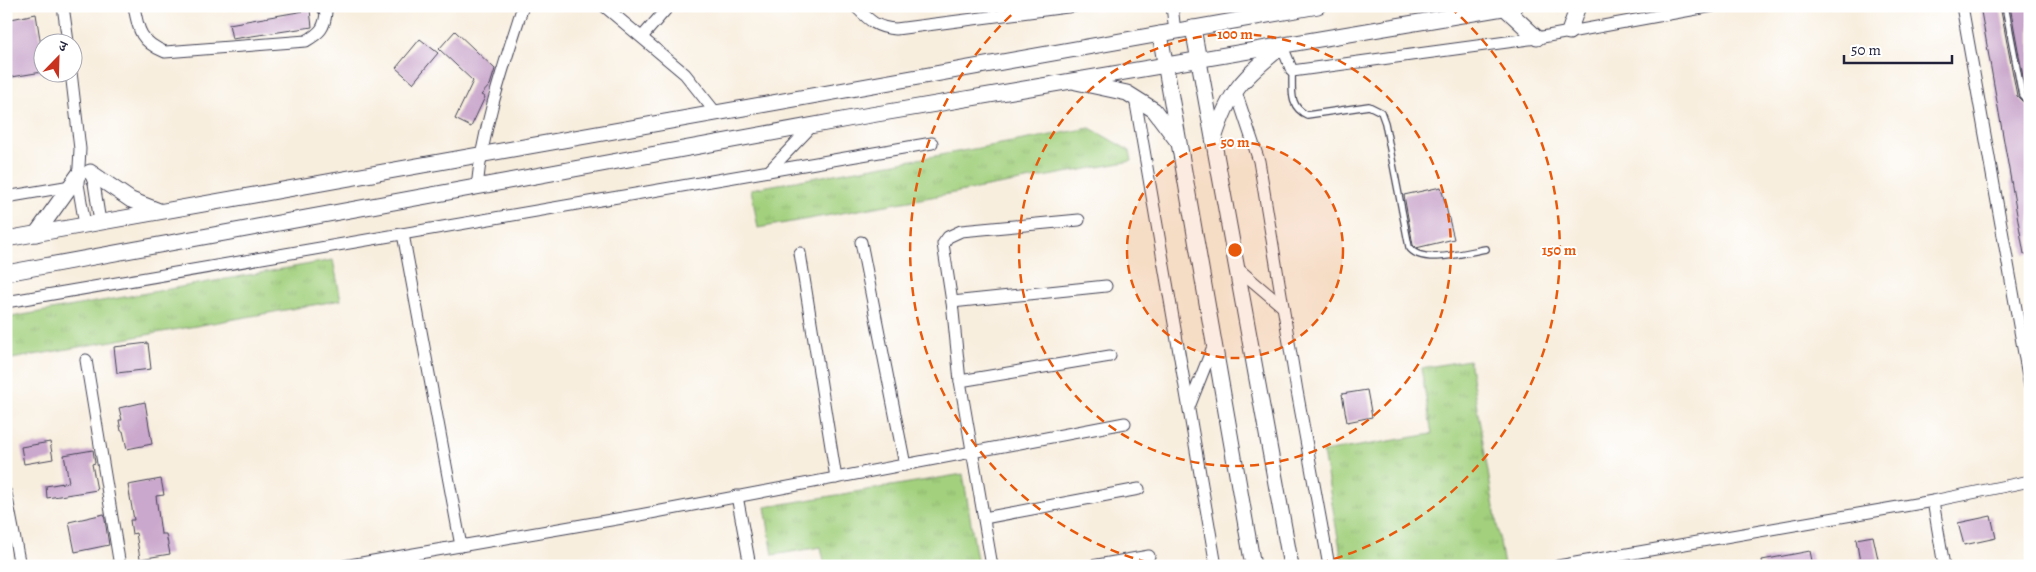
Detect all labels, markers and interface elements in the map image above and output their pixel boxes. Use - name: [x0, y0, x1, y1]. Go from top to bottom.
- text: 100 m: [1217, 24, 1253, 44]
- north arrow: [32, 32, 82, 82]
- scale bar: [1844, 32, 1951, 64]
- text: उ: [55, 36, 71, 57]
- text: 50 m: [1851, 40, 1881, 60]
- text: 50 m: [1220, 132, 1250, 152]
- text: 150 m: [1542, 240, 1577, 260]
- centre of rings: [1226, 241, 1244, 259]

